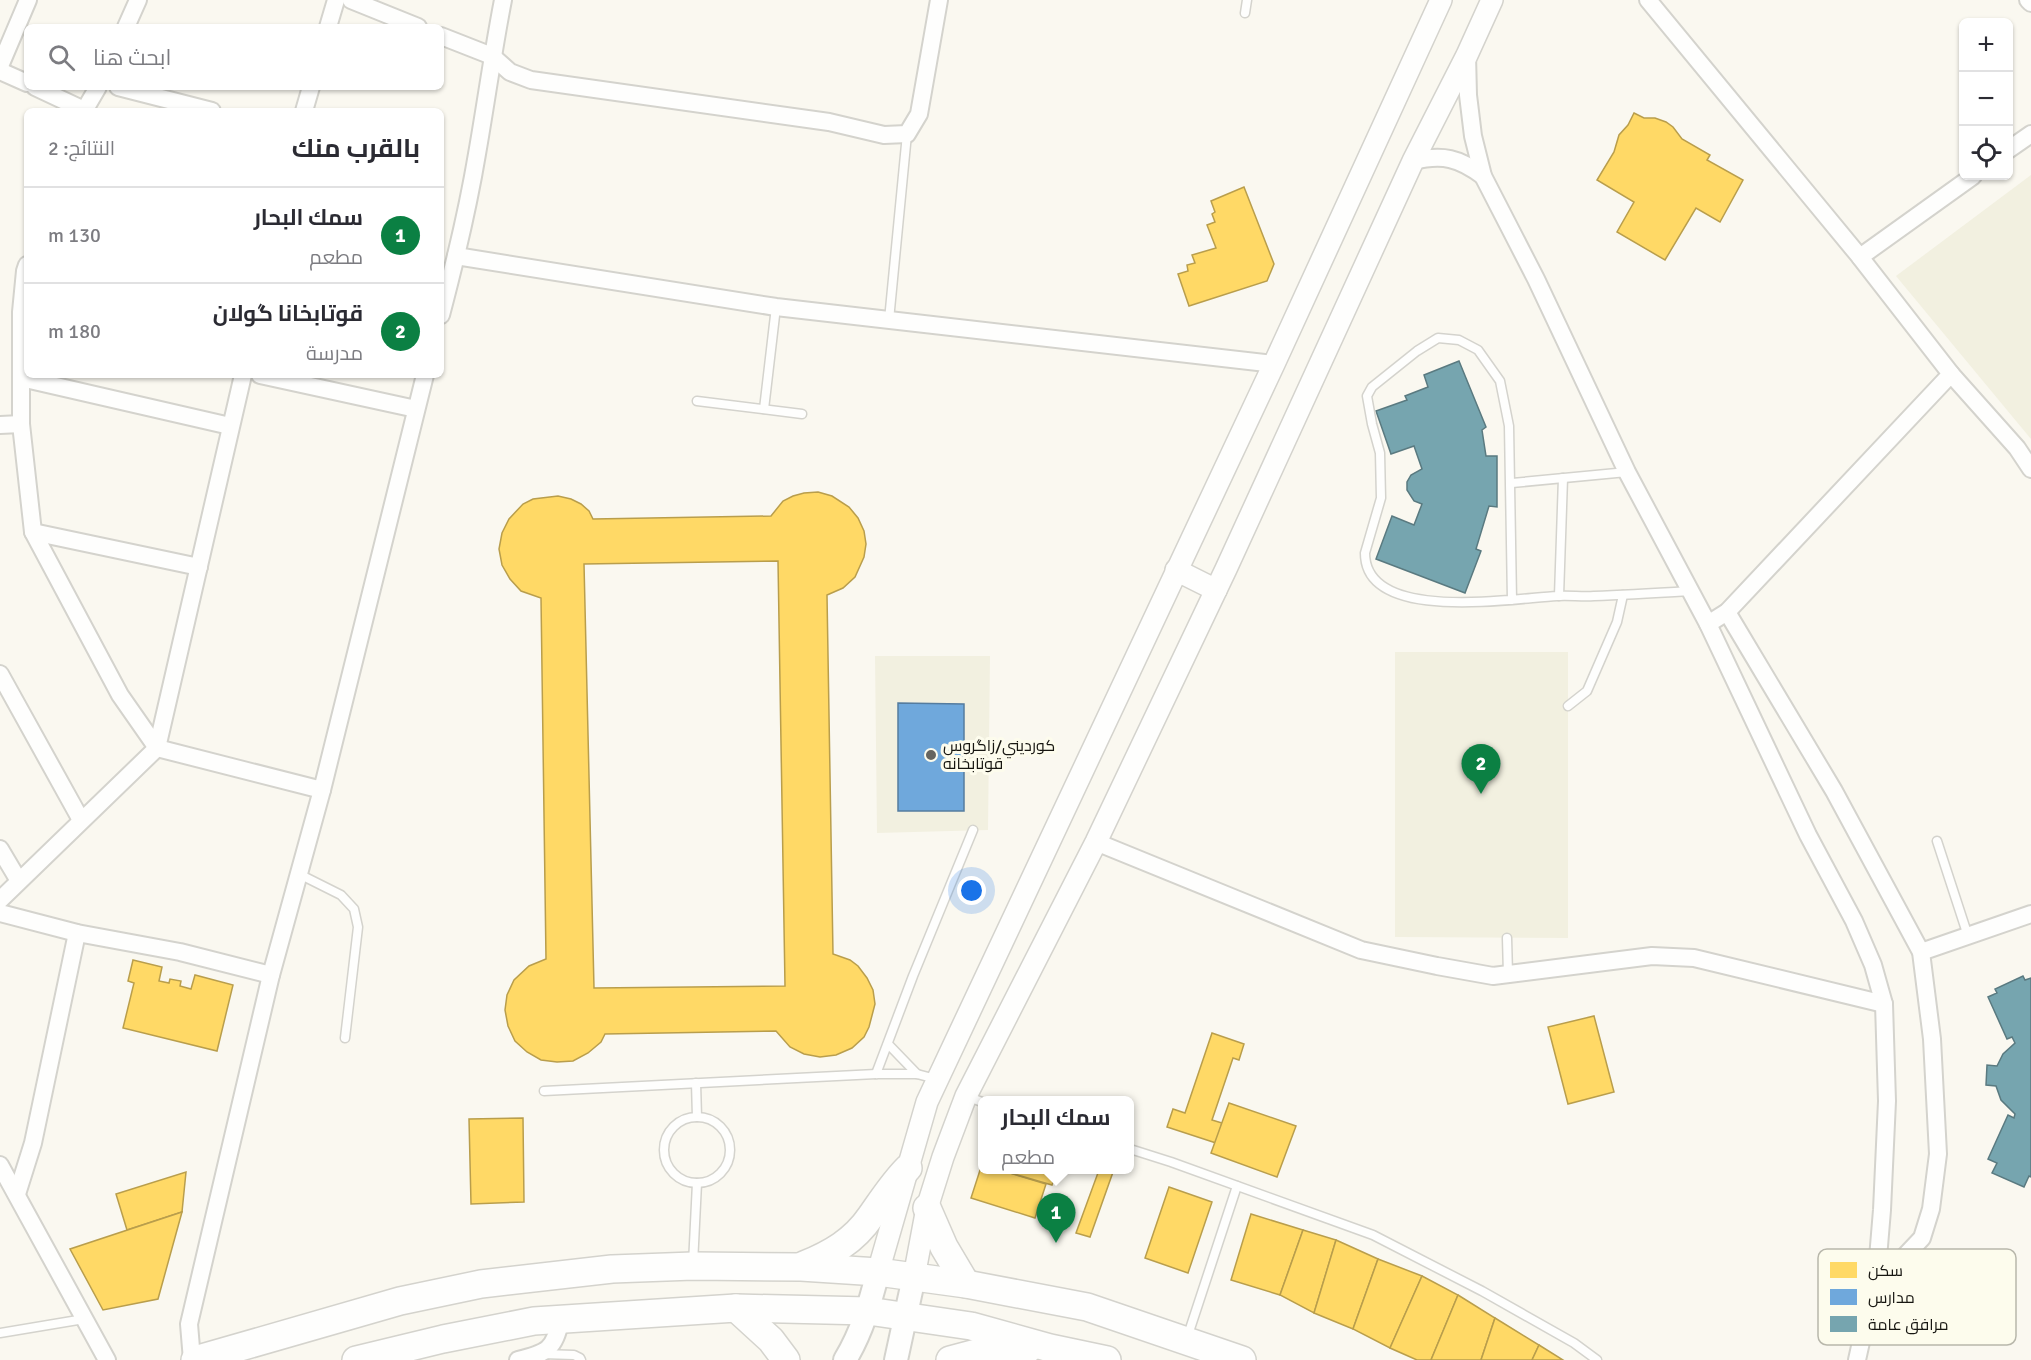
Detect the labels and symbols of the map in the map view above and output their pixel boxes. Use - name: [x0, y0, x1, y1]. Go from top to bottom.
- place label: كورديني/زاگروس قوتابخانه‌: [943, 736, 1055, 774]
- pin: 2: [1462, 744, 1500, 794]
- marker: كورديني/زاگروس قوتابخانه‌: [924, 748, 938, 762]
- your location: [957, 876, 986, 905]
- pin: 1: [1036, 1194, 1076, 1243]
- legend: [1818, 1249, 2016, 1345]
- text: سكن: [1868, 1261, 1903, 1281]
- text: مدارس: [1868, 1288, 1915, 1308]
- text: مرافق عامة: [1868, 1315, 1949, 1335]

